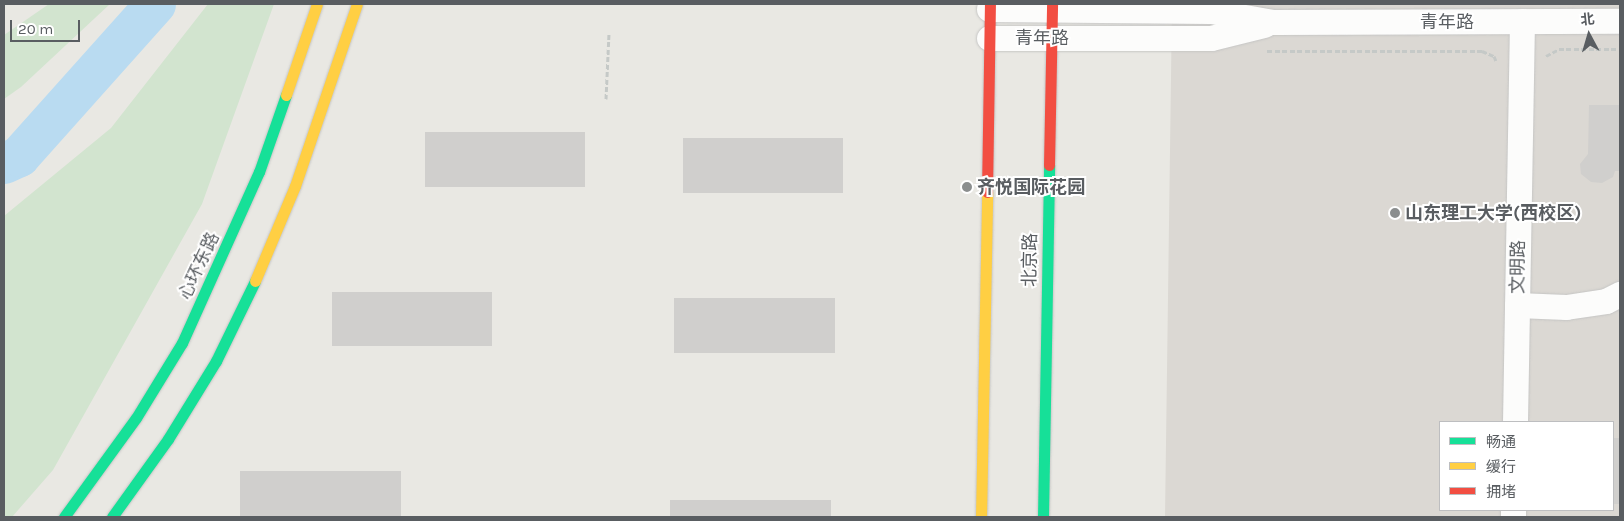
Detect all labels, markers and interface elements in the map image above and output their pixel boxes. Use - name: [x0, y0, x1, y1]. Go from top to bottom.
- scale bar: [12, 10, 82, 42]
- north arrow: [1564, 10, 1614, 60]
- text: 北: [1580, 10, 1595, 29]
- street label: 青年路: [1420, 11, 1474, 33]
- text: 20 m: [18, 20, 53, 38]
- street label: 青年路: [1015, 27, 1069, 49]
- place label: 齐悦国际花园: [977, 176, 1085, 198]
- marker: 齐悦国际花园: [961, 181, 973, 193]
- place label: 山东理工大学(西校区): [1405, 202, 1581, 224]
- marker: 山东理工大学(西校区): [1389, 207, 1401, 219]
- street label: 心环东路: [174, 229, 224, 303]
- street label: 北京路: [1019, 233, 1041, 287]
- street label: 文明路: [1507, 240, 1529, 294]
- legend: [1439, 421, 1614, 511]
- text: 畅通: [1486, 433, 1516, 451]
- text: 缓行: [1486, 458, 1516, 476]
- text: 拥堵: [1486, 483, 1516, 501]

